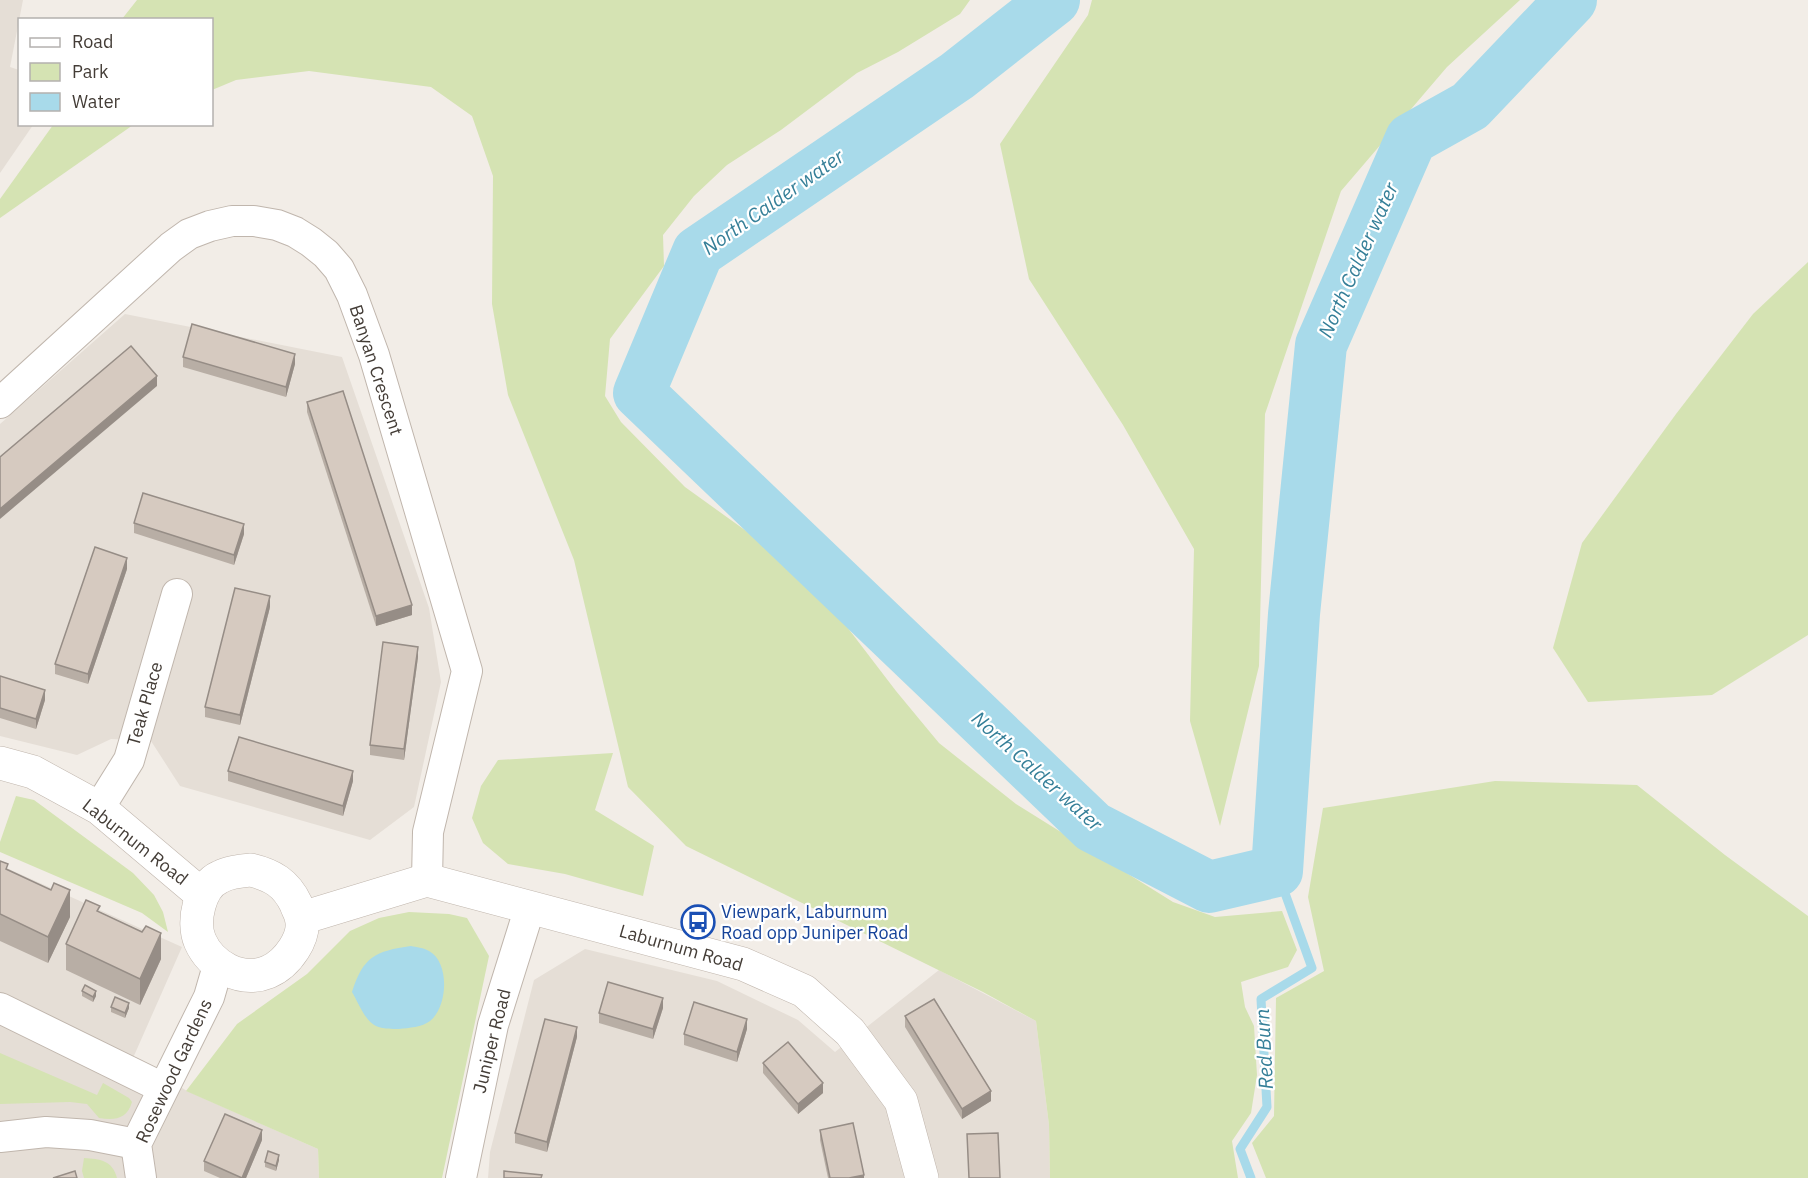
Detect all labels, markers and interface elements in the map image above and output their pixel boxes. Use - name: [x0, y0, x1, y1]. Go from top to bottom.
- legend: [18, 18, 213, 126]
- text: Road: [72, 30, 113, 53]
- text: Park: [72, 60, 109, 83]
- text: Water: [72, 90, 121, 113]
- water label: North Calder water: [697, 142, 849, 261]
- water label: North Calder water: [1311, 177, 1404, 342]
- street label: Banyan Crescent: [345, 302, 408, 438]
- street label: Teak Place: [122, 659, 168, 749]
- water label: North Calder water: [966, 705, 1109, 837]
- street label: Laburnum Road: [78, 793, 193, 890]
- place label: Viewpark, Laburnum Road opp Juniper Road: [721, 900, 909, 944]
- bus stop icon: Viewpark, Laburnum Road opp Juniper Road: [680, 904, 716, 940]
- street label: Laburnum Road: [617, 919, 746, 976]
- street label: Juniper Road: [467, 986, 516, 1095]
- street label: Rosewood Gardens: [130, 995, 217, 1147]
- water label: Red Burn: [1248, 1008, 1279, 1090]

